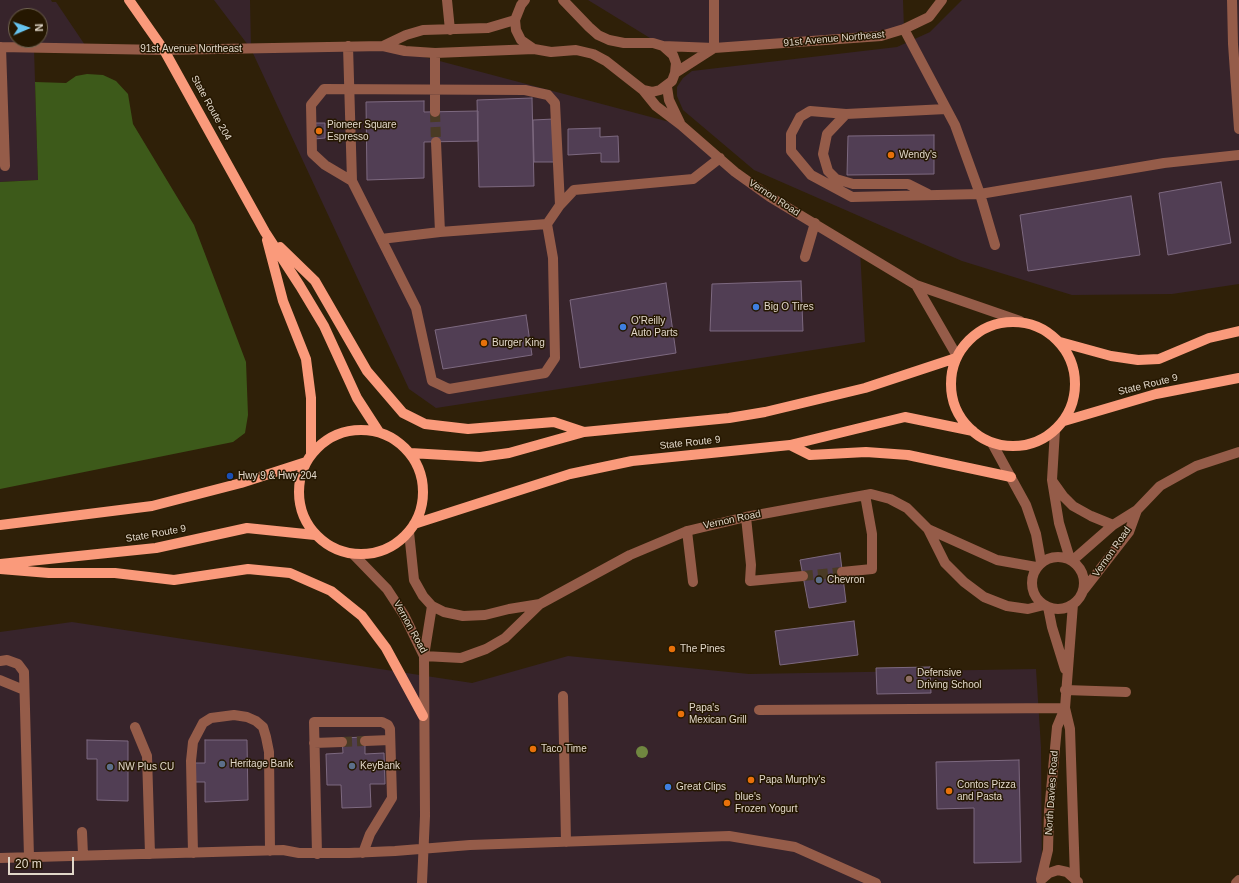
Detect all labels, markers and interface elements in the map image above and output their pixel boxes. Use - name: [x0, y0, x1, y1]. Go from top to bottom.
- north arrow: [8, 8, 48, 48]
- text: N: [33, 23, 45, 32]
- street label: 91st Avenue Northeast: [783, 29, 885, 49]
- street label: 91st Avenue Northeast: [140, 43, 242, 55]
- street label: State Route 204: [188, 73, 234, 143]
- place label: Pioneer Square Espresso: [327, 119, 396, 142]
- marker: Pioneer Square Espresso: [314, 126, 324, 136]
- place label: Wendy's: [899, 149, 937, 161]
- marker: Wendy's: [886, 150, 896, 160]
- street label: Vernon Road: [746, 177, 802, 219]
- place label: Big O Tires: [764, 301, 814, 313]
- marker: Big O Tires: [751, 302, 761, 312]
- place label: O'Reilly Auto Parts: [631, 315, 678, 338]
- marker: O'Reilly Auto Parts: [618, 322, 628, 332]
- place label: Burger King: [492, 337, 545, 349]
- marker: Burger King: [479, 338, 489, 348]
- street label: State Route 9: [1117, 372, 1179, 398]
- street label: State Route 9: [659, 434, 721, 452]
- place label: Hwy 9 & Hwy 204: [238, 470, 317, 482]
- marker: Hwy 9 & Hwy 204: [225, 471, 235, 481]
- street label: Vernon Road: [702, 508, 762, 532]
- street label: State Route 9: [125, 523, 187, 545]
- street label: Vernon Road: [1090, 525, 1134, 579]
- place label: Chevron: [827, 574, 865, 586]
- marker: Chevron: [814, 575, 824, 585]
- street label: Vernon Road: [391, 599, 429, 655]
- place label: The Pines: [680, 643, 725, 655]
- marker: The Pines: [667, 644, 677, 654]
- place label: Defensive Driving School: [917, 667, 981, 690]
- marker: Defensive Driving School: [904, 674, 914, 684]
- place label: Papa's Mexican Grill: [689, 702, 747, 726]
- marker: Papa's Mexican Grill: [676, 709, 686, 719]
- place label: Taco Time: [541, 743, 587, 755]
- marker: Taco Time: [528, 744, 538, 754]
- street label: North Davies Road: [1043, 750, 1061, 836]
- place label: Heritage Bank: [230, 758, 293, 770]
- marker: Heritage Bank: [217, 759, 227, 769]
- place label: KeyBank: [360, 760, 400, 772]
- place label: NW Plus CU: [118, 761, 174, 773]
- marker: KeyBank: [347, 761, 357, 771]
- marker: NW Plus CU: [105, 762, 115, 772]
- place label: Papa Murphy's: [759, 774, 825, 786]
- marker: Papa Murphy's: [746, 775, 756, 785]
- place label: Contos Pizza and Pasta: [957, 779, 1016, 802]
- place label: Great Clips: [676, 781, 726, 793]
- marker: Great Clips: [663, 782, 673, 792]
- marker: Contos Pizza and Pasta: [944, 786, 954, 796]
- place label: blue's Frozen Yogurt: [735, 791, 797, 814]
- marker: blue's Frozen Yogurt: [722, 798, 732, 808]
- scale bar: [10, 849, 76, 875]
- text: 20 m: [15, 857, 42, 871]

